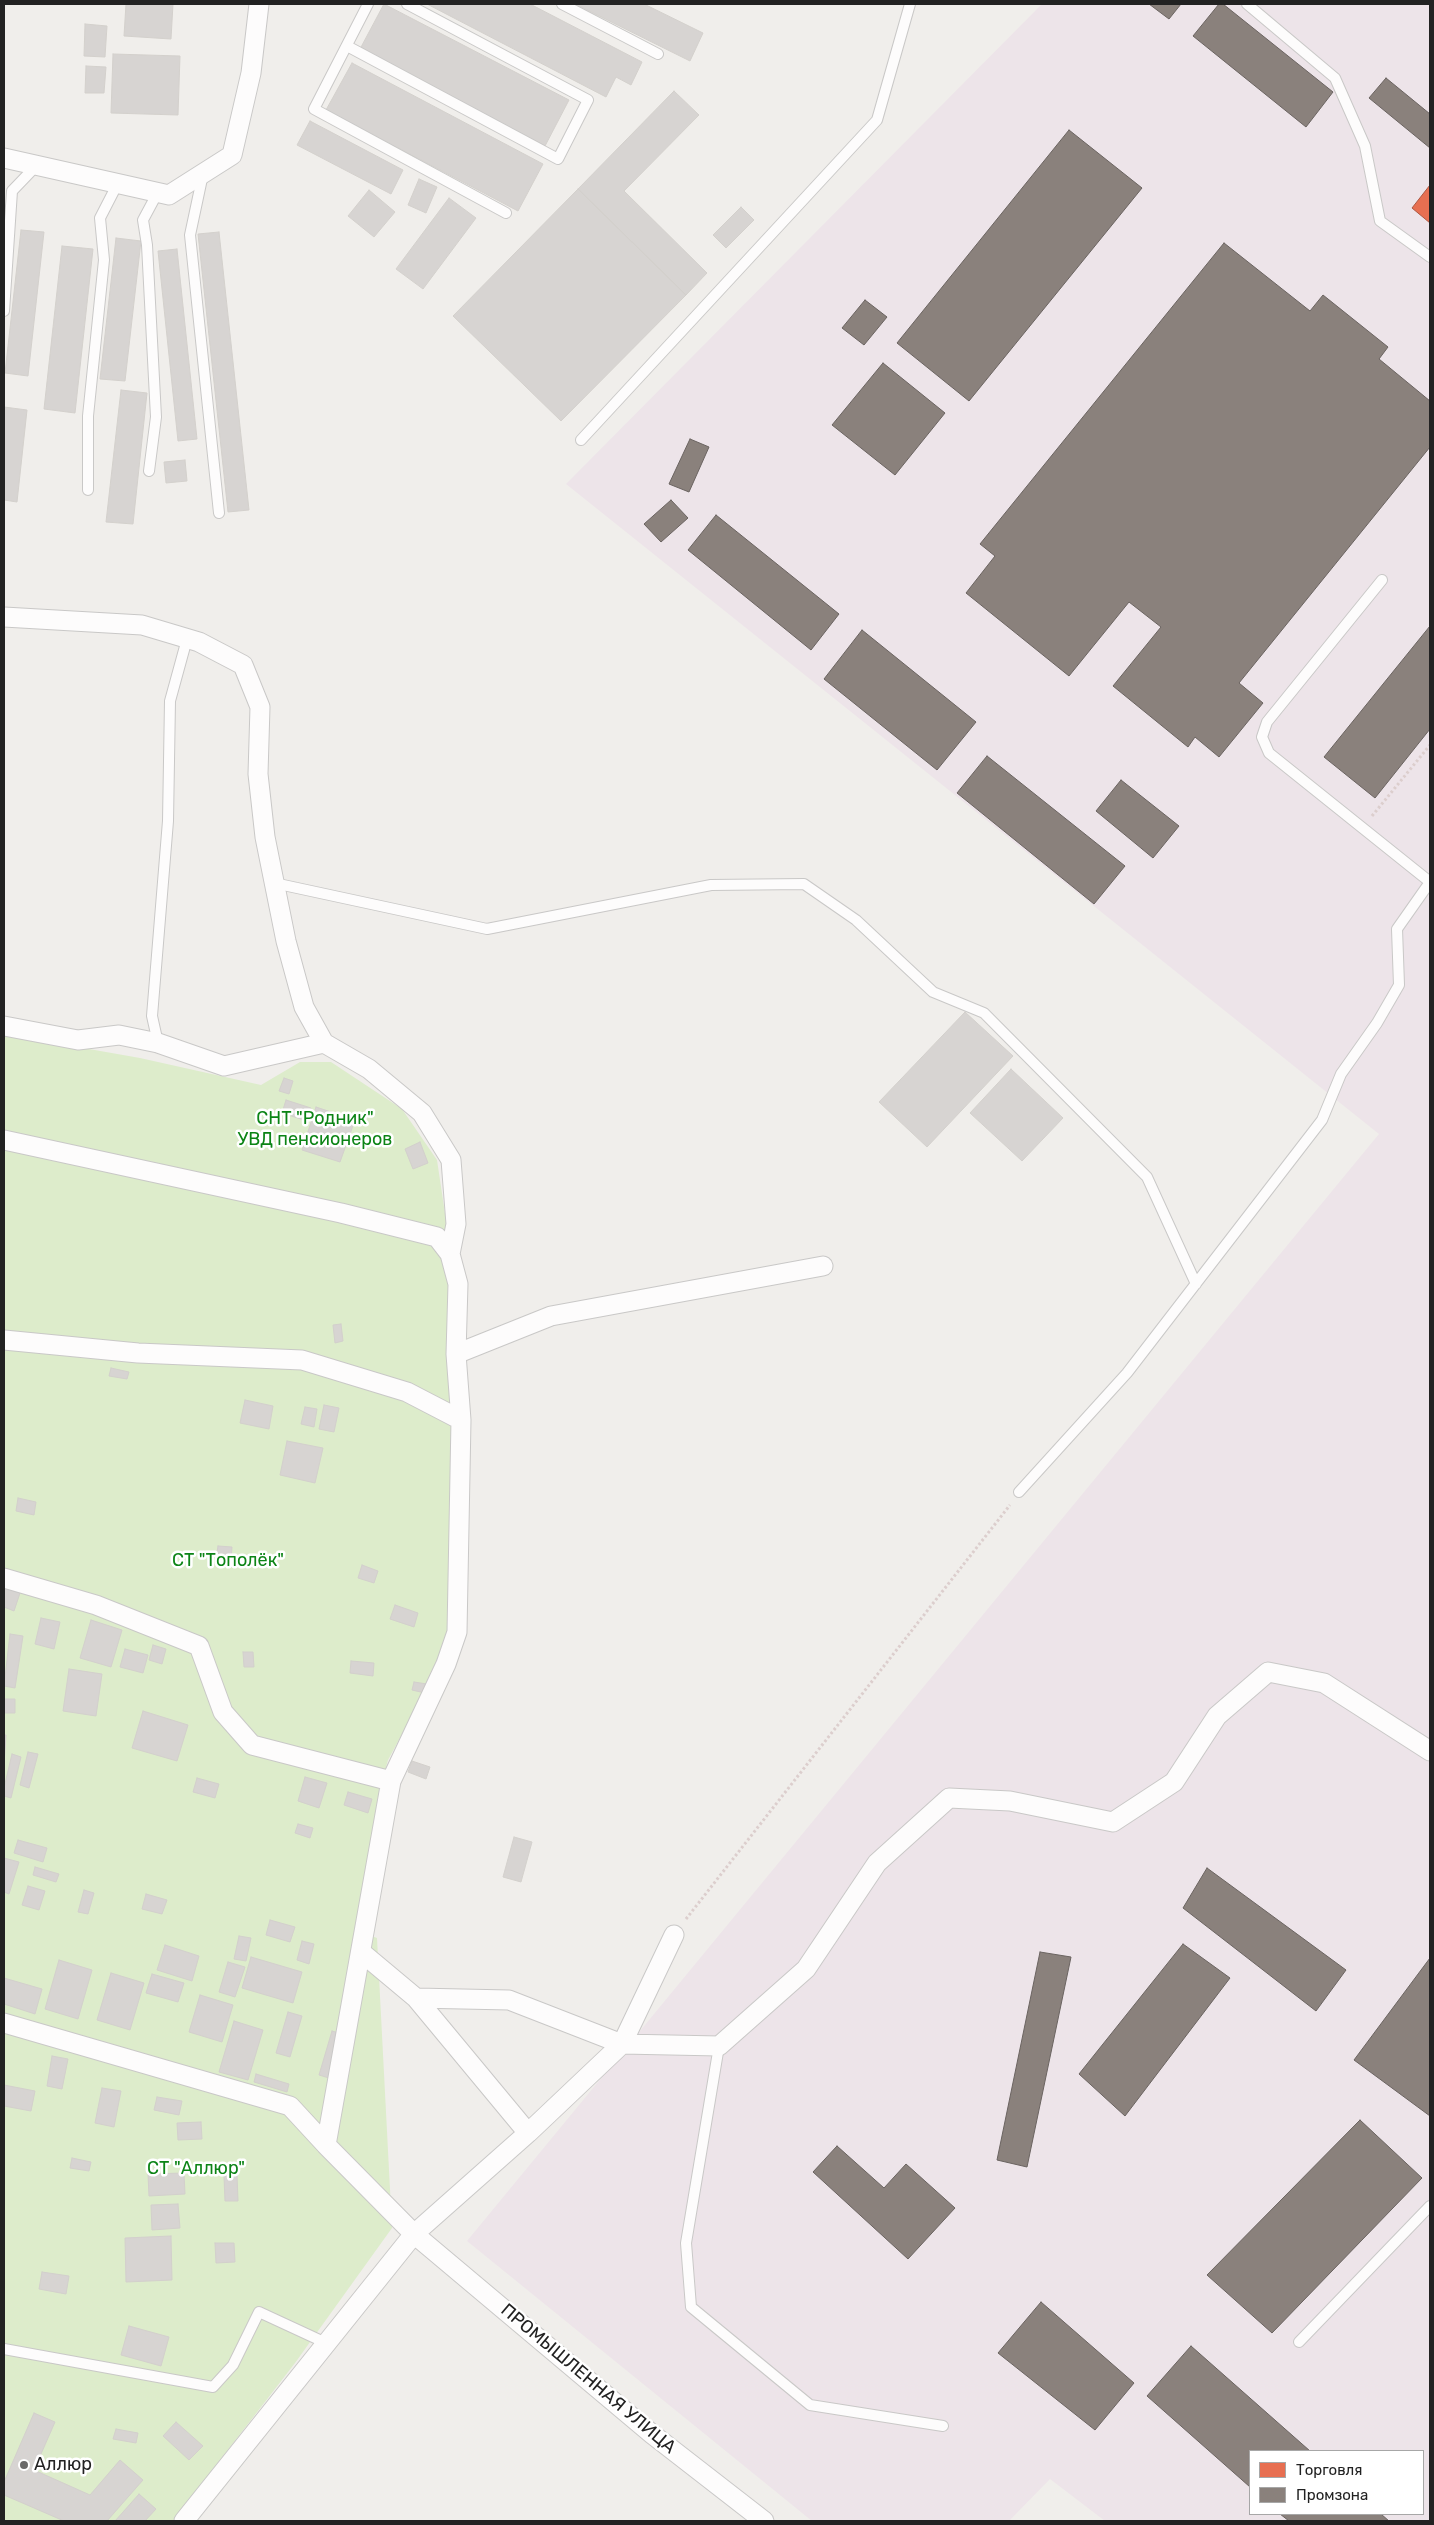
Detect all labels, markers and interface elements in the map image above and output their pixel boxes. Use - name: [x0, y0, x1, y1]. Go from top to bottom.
- park label: СНТ "Родник" УВД пенсионеров: [238, 1108, 392, 1150]
- park label: СТ "Тополёк": [172, 1550, 284, 1572]
- park label: СТ "Аллюр": [147, 2158, 245, 2180]
- street label: ПРОМЫШЛЕННАЯ УЛИЦА: [496, 2299, 680, 2459]
- legend: [1249, 2450, 1424, 2515]
- place label: Аллюр: [34, 2454, 92, 2476]
- marker: Аллюр: [18, 2459, 30, 2471]
- text: Торговля: [1296, 2461, 1362, 2479]
- text: Промзона: [1296, 2486, 1368, 2504]

